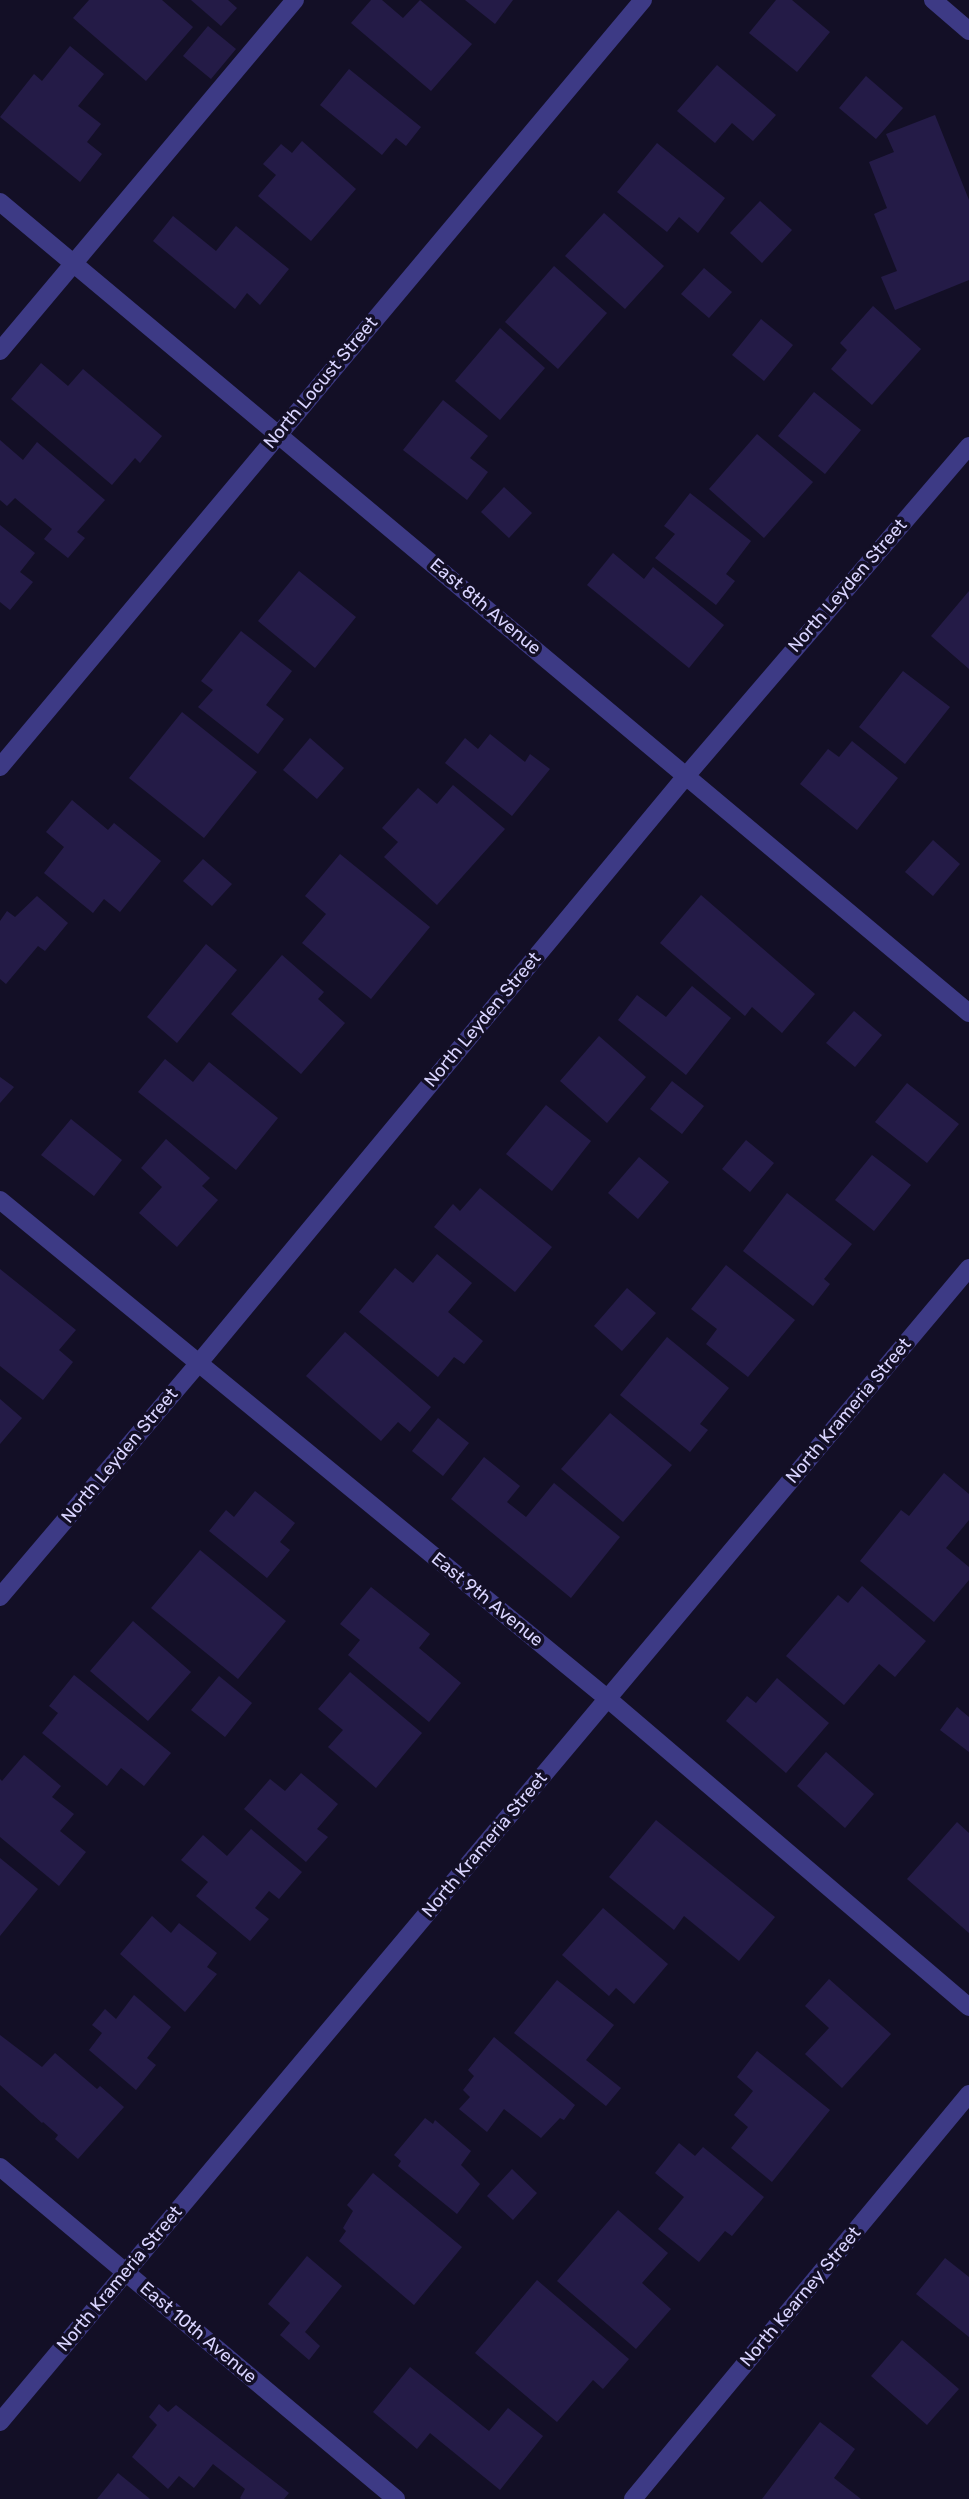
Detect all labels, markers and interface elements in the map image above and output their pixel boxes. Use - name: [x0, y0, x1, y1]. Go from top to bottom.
- street label: North Locust Street: [259, 313, 383, 453]
- street label: North Leyden Street: [784, 515, 912, 657]
- street label: East 8th Avenue: [425, 554, 545, 660]
- street label: North Leyden Street: [420, 948, 546, 1092]
- street label: North Krameria Street: [782, 1334, 916, 1488]
- street label: North Leyden Street: [57, 1384, 183, 1528]
- street label: East 9th Avenue: [427, 1548, 547, 1652]
- street label: North Krameria Street: [418, 1768, 552, 1922]
- street label: North Krameria Street: [53, 2202, 187, 2356]
- street label: North Kearney Street: [736, 2223, 866, 2371]
- street label: East 10th Avenue: [135, 2278, 261, 2388]

